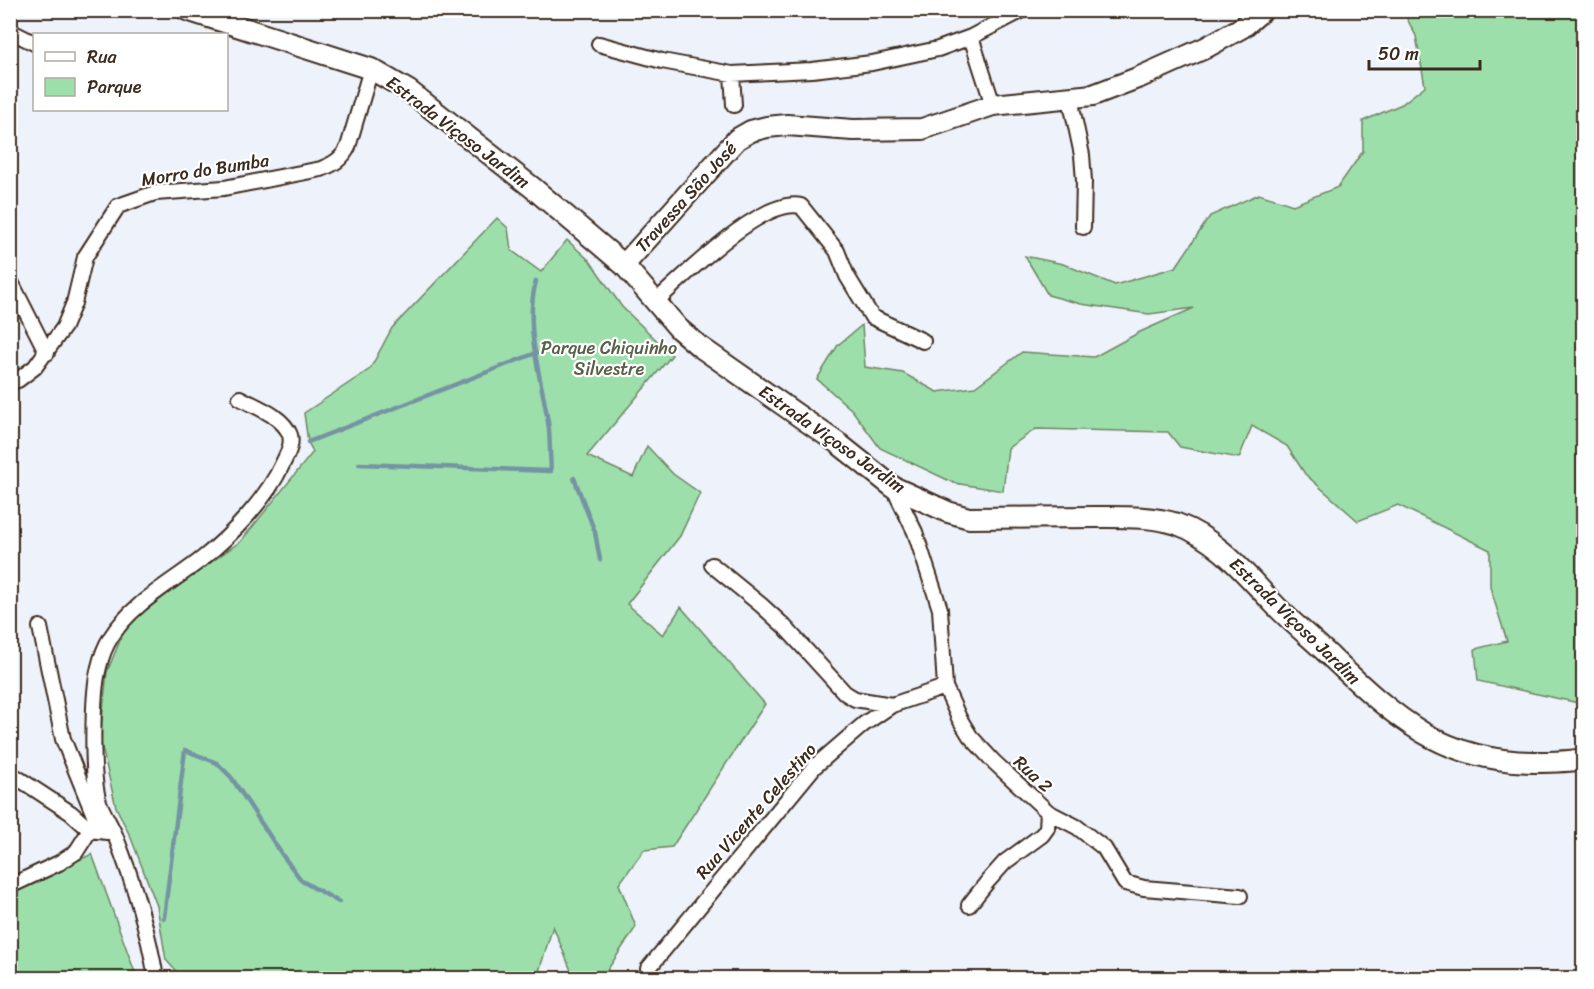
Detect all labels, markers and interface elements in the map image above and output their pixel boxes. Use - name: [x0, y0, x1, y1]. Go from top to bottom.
- legend: [33, 33, 228, 111]
- scale bar: [1369, 33, 1480, 71]
- text: 50 m: [1378, 38, 1419, 70]
- text: Rua: [87, 41, 118, 73]
- street label: Estrada Viçoso Jardim: [379, 67, 537, 197]
- text: Parque: [87, 71, 142, 103]
- street label: Travessa São José: [627, 134, 745, 260]
- street label: Morro do Bumba: [139, 144, 272, 196]
- park label: Parque Chiquinho Silvestre: [541, 332, 677, 385]
- street label: Estrada Viçoso Jardim: [752, 376, 912, 502]
- street label: Estrada Viçoso Jardim: [1221, 549, 1369, 693]
- street label: Rua Vicente Celestino: [687, 735, 825, 887]
- street label: Rua 2: [1006, 747, 1060, 801]

